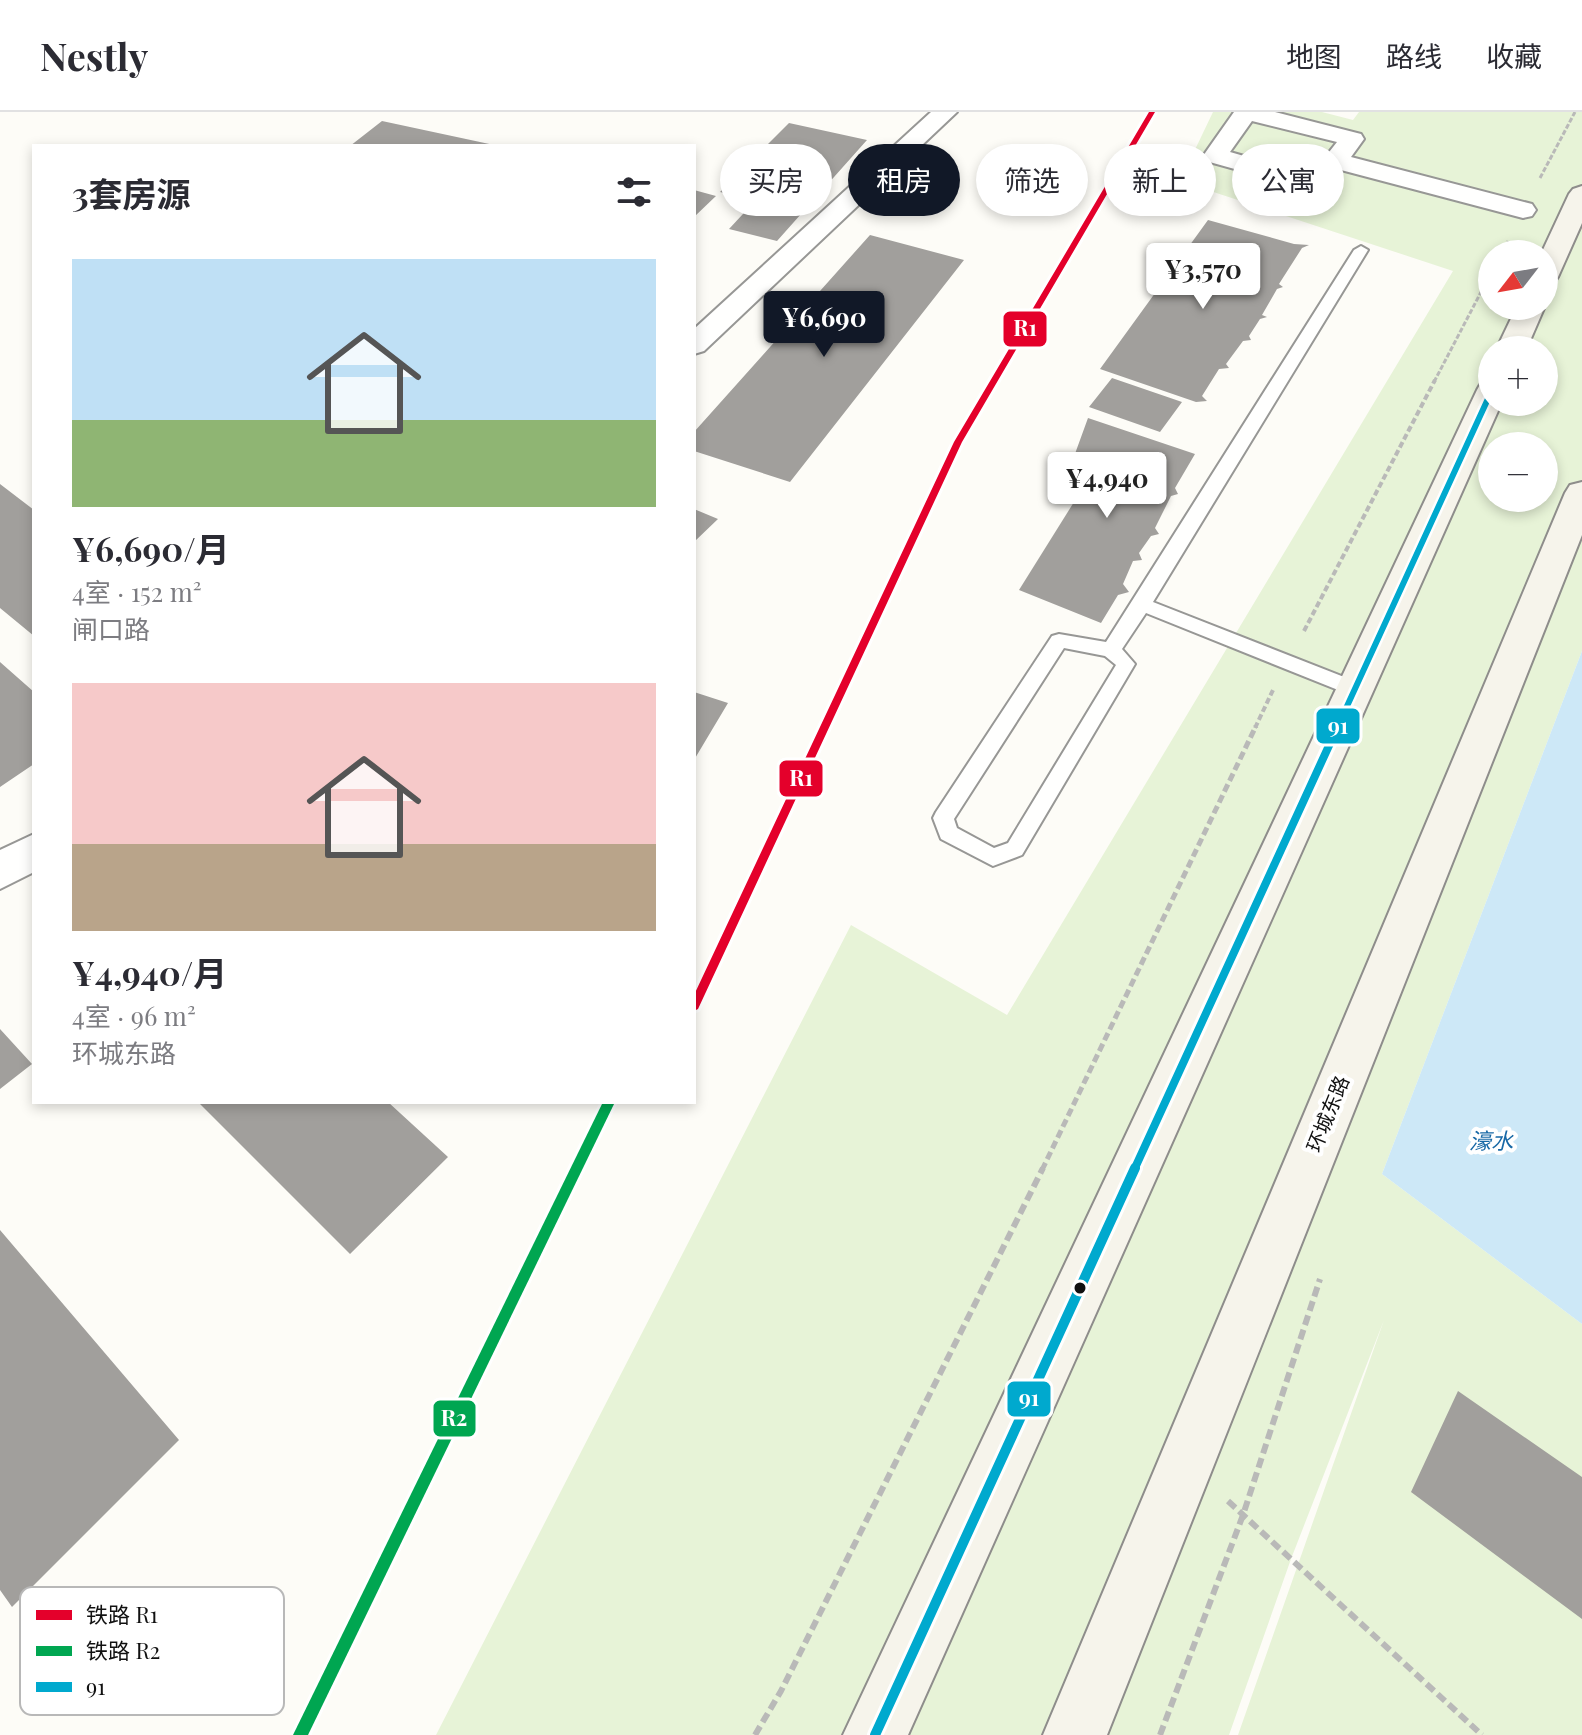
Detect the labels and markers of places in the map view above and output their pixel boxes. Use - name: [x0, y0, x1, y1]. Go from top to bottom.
- pin: ¥3,570: [1138, 243, 1268, 311]
- pin: ¥6,690: [759, 291, 889, 359]
- pin: ¥4,940: [1042, 452, 1172, 520]
- unlabelled marker: [1072, 1280, 1088, 1296]

